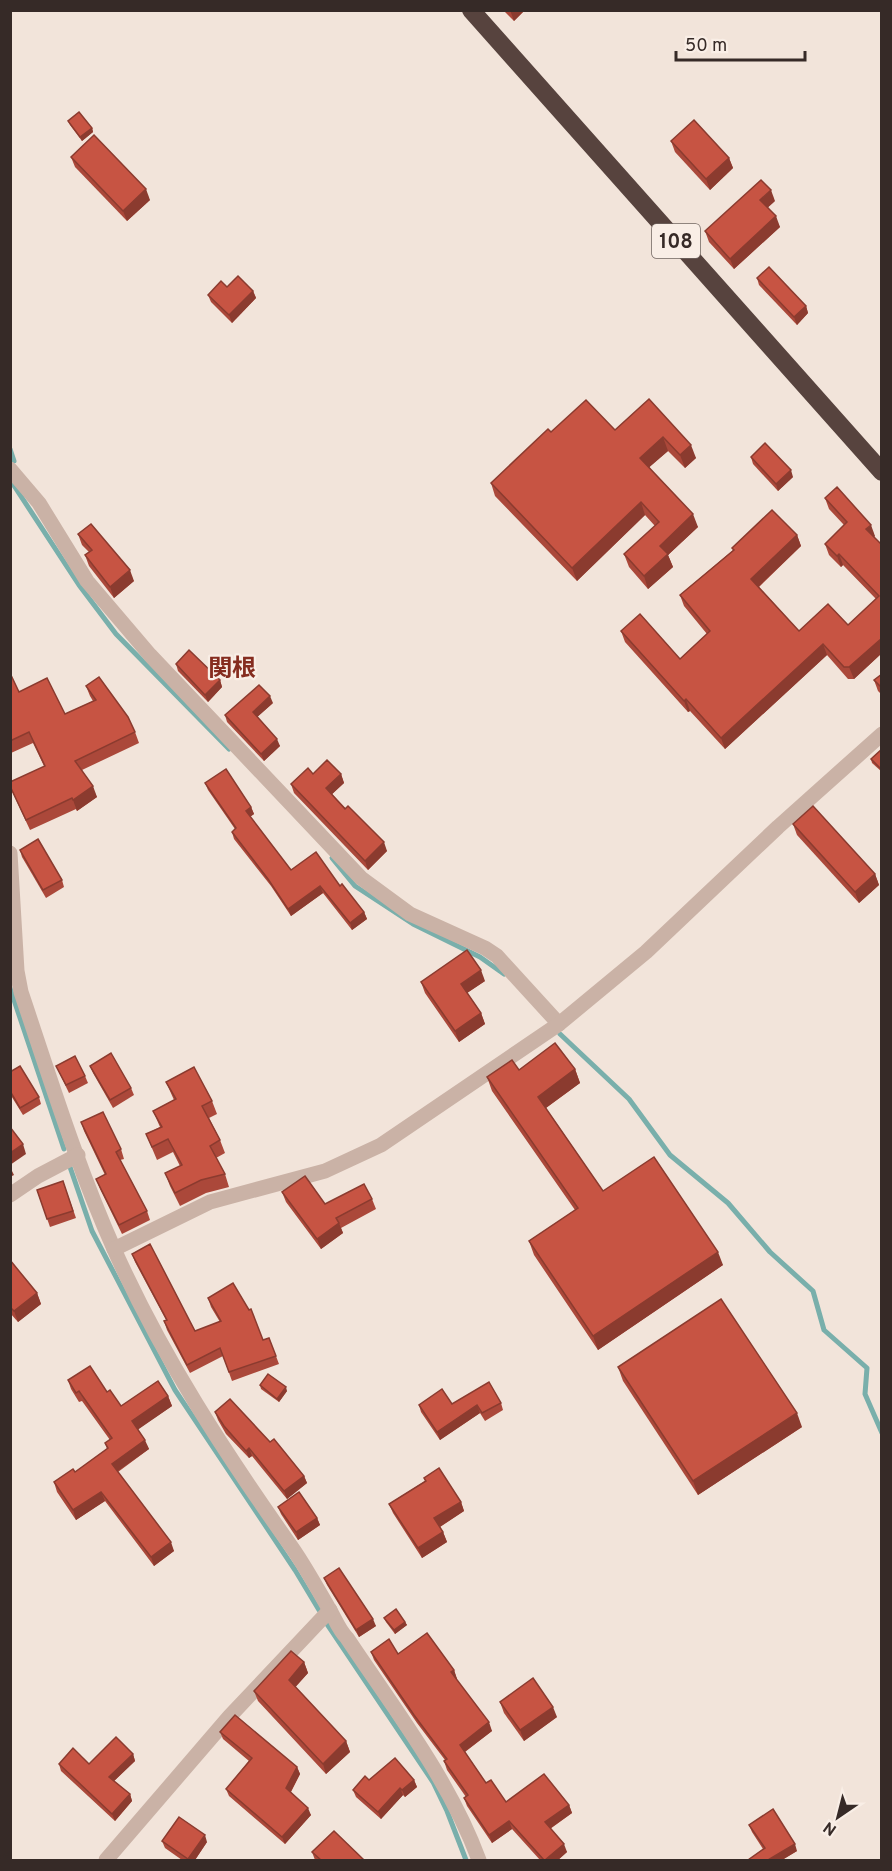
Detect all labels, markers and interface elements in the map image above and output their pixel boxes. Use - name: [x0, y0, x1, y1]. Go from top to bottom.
- scale bar: [676, 24, 805, 62]
- text: 50 m: [685, 35, 727, 58]
- road number: 108: [652, 224, 700, 258]
- district label: 関根: [208, 655, 256, 685]
- north arrow: [808, 1787, 868, 1847]
- text: N: [820, 1816, 841, 1839]

